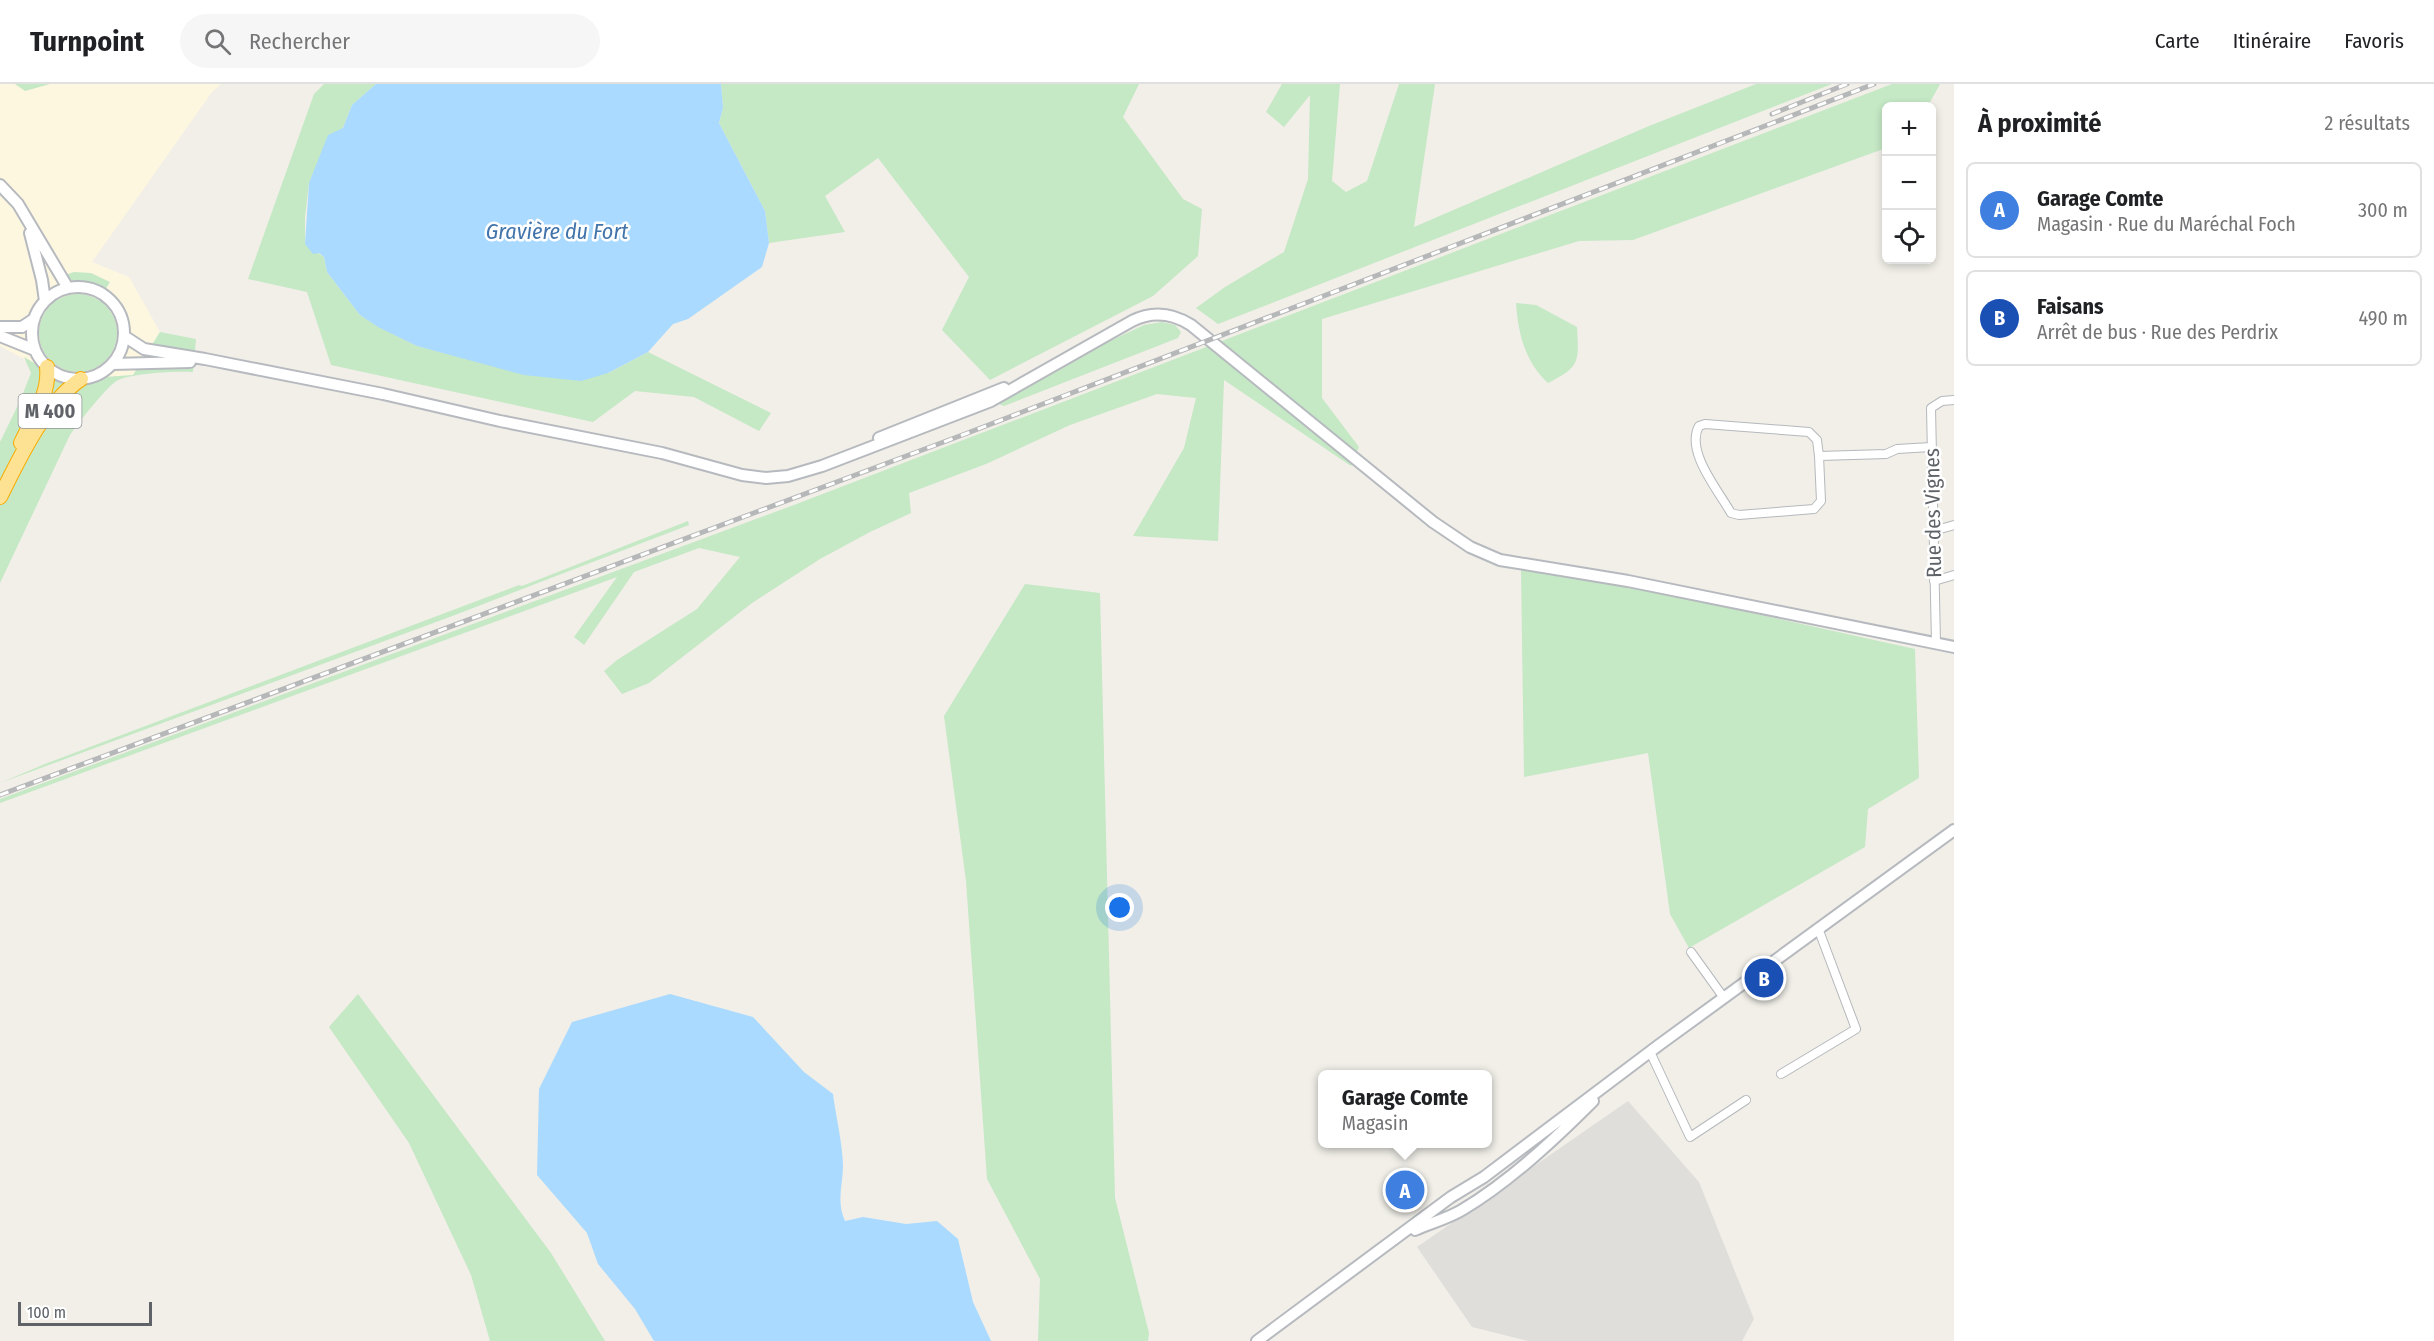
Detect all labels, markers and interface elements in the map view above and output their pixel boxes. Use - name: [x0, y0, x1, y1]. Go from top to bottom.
- search box: [180, 14, 600, 68]
- text: Turnpoint: [30, 25, 144, 58]
- icon: search: [201, 25, 234, 58]
- text: Rechercher: [249, 28, 350, 55]
- text: Carte: [2155, 28, 2200, 54]
- text: Itinéraire: [2233, 28, 2311, 54]
- text: Favoris: [2344, 28, 2404, 54]
- map controls: [1882, 102, 1936, 264]
- button: +: [1882, 102, 1936, 156]
- text: À proximité: [1978, 108, 2101, 139]
- text: 2 résultats: [2325, 111, 2410, 135]
- button: −: [1882, 156, 1936, 210]
- text: Garage Comte: [2037, 185, 2163, 212]
- text: A: [1994, 198, 2005, 222]
- text: 300 m: [2358, 198, 2408, 222]
- button: locate: [1882, 210, 1936, 264]
- text: Magasin · Rue du Maréchal Foch: [2037, 212, 2296, 236]
- water label: Gravière du Fort: [486, 218, 629, 245]
- text: Faisans: [2037, 293, 2104, 320]
- text: B: [1994, 306, 2005, 330]
- text: 490 m: [2358, 306, 2408, 330]
- text: Arrêt de bus · Rue des Perdrix: [2037, 320, 2278, 344]
- road number: M 400: [19, 394, 82, 428]
- street label: Rue des Vignes: [1919, 448, 1947, 578]
- your location: [1105, 893, 1134, 922]
- pin: B: [1744, 956, 1784, 1000]
- popup: [1318, 1070, 1492, 1148]
- text: Garage Comte: [1342, 1084, 1468, 1111]
- text: Magasin: [1342, 1111, 1408, 1135]
- pin: A: [1386, 1168, 1424, 1212]
- scale bar: [18, 1299, 152, 1326]
- text: 100 m: [27, 1303, 66, 1322]

